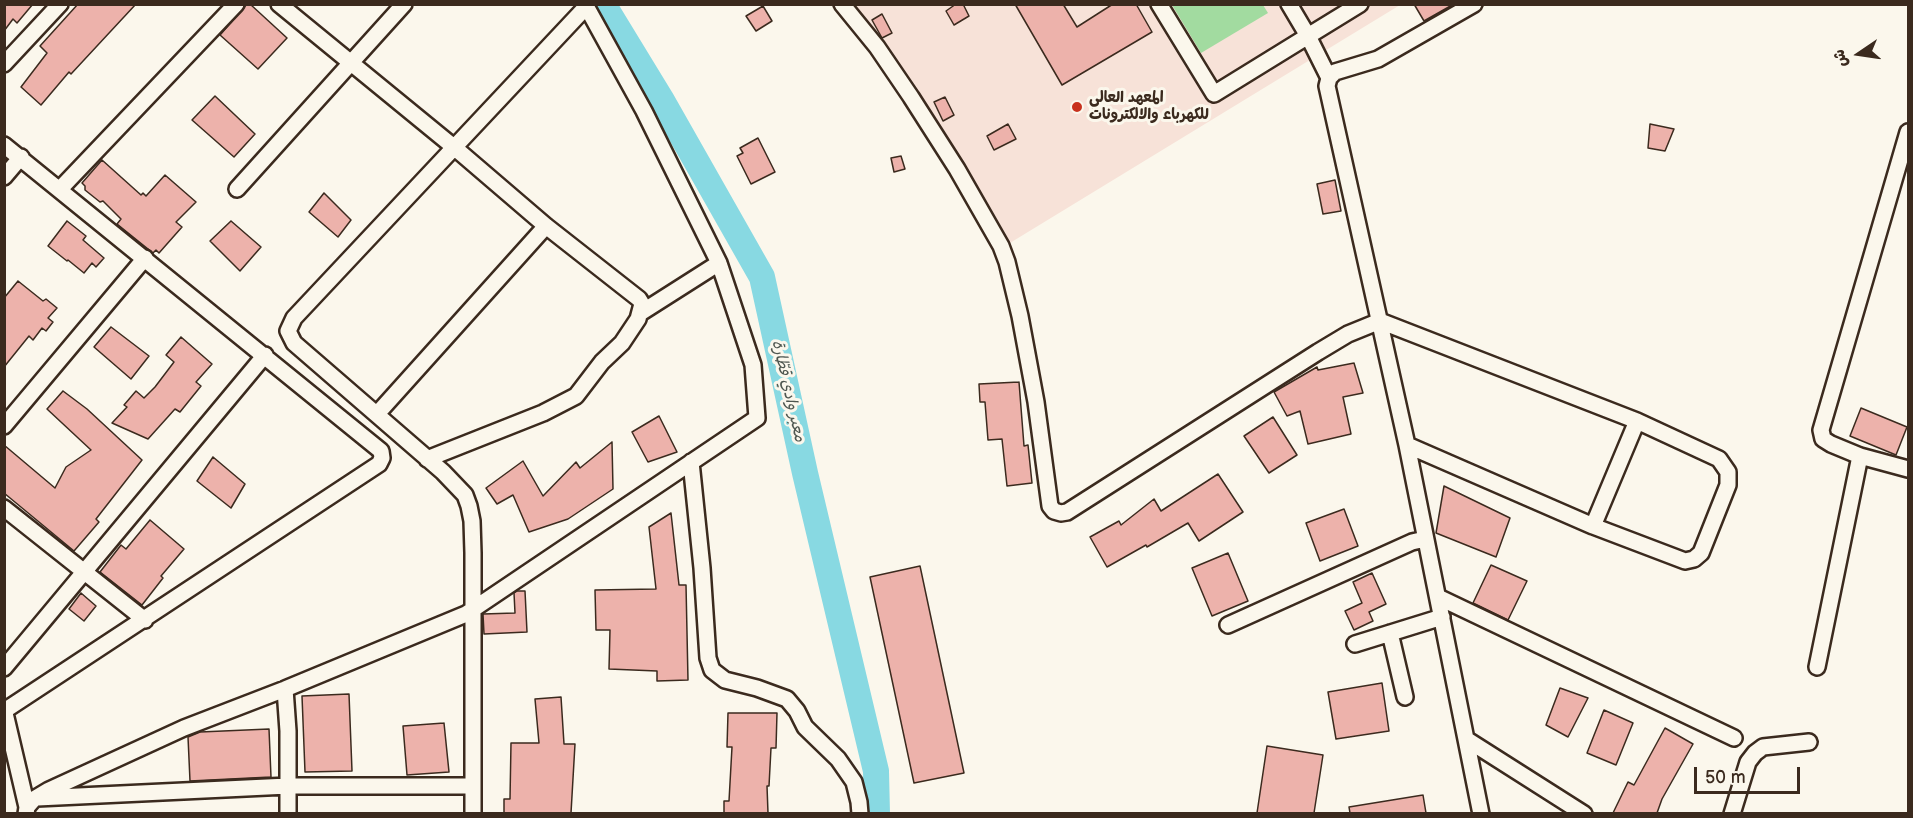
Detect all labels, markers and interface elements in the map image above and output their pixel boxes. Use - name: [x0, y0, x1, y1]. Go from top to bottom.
- north arrow: [1829, 24, 1889, 84]
- text: ش: [1830, 47, 1852, 69]
- place label: المعهد العالي للكهرباء والالكترونات: [1089, 89, 1209, 124]
- marker: المعهد العالي للكهرباء والالكترونات: [1070, 100, 1084, 114]
- water label: معبر وادي قطّارة: [767, 338, 809, 444]
- scale bar: [1697, 755, 1804, 793]
- text: 50 m: [1705, 767, 1746, 788]

